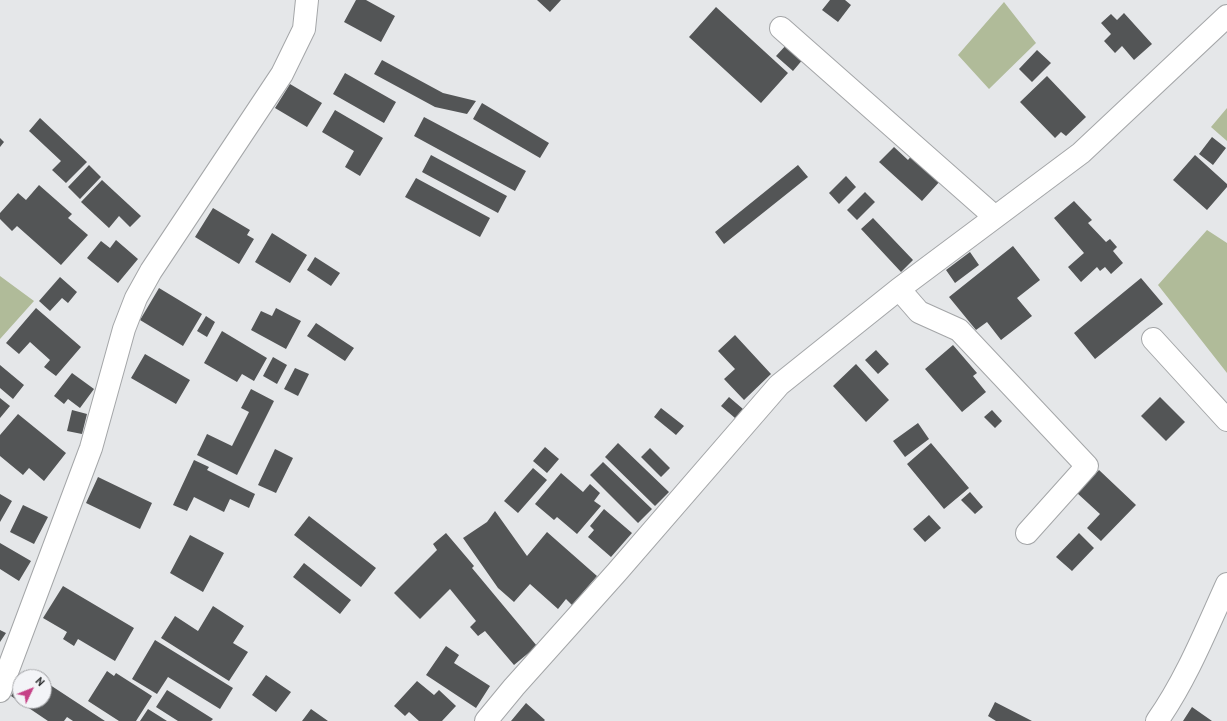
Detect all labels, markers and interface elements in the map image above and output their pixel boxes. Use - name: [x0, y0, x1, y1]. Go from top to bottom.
- north arrow: [12, 669, 52, 709]
- text: N: [32, 674, 48, 689]

